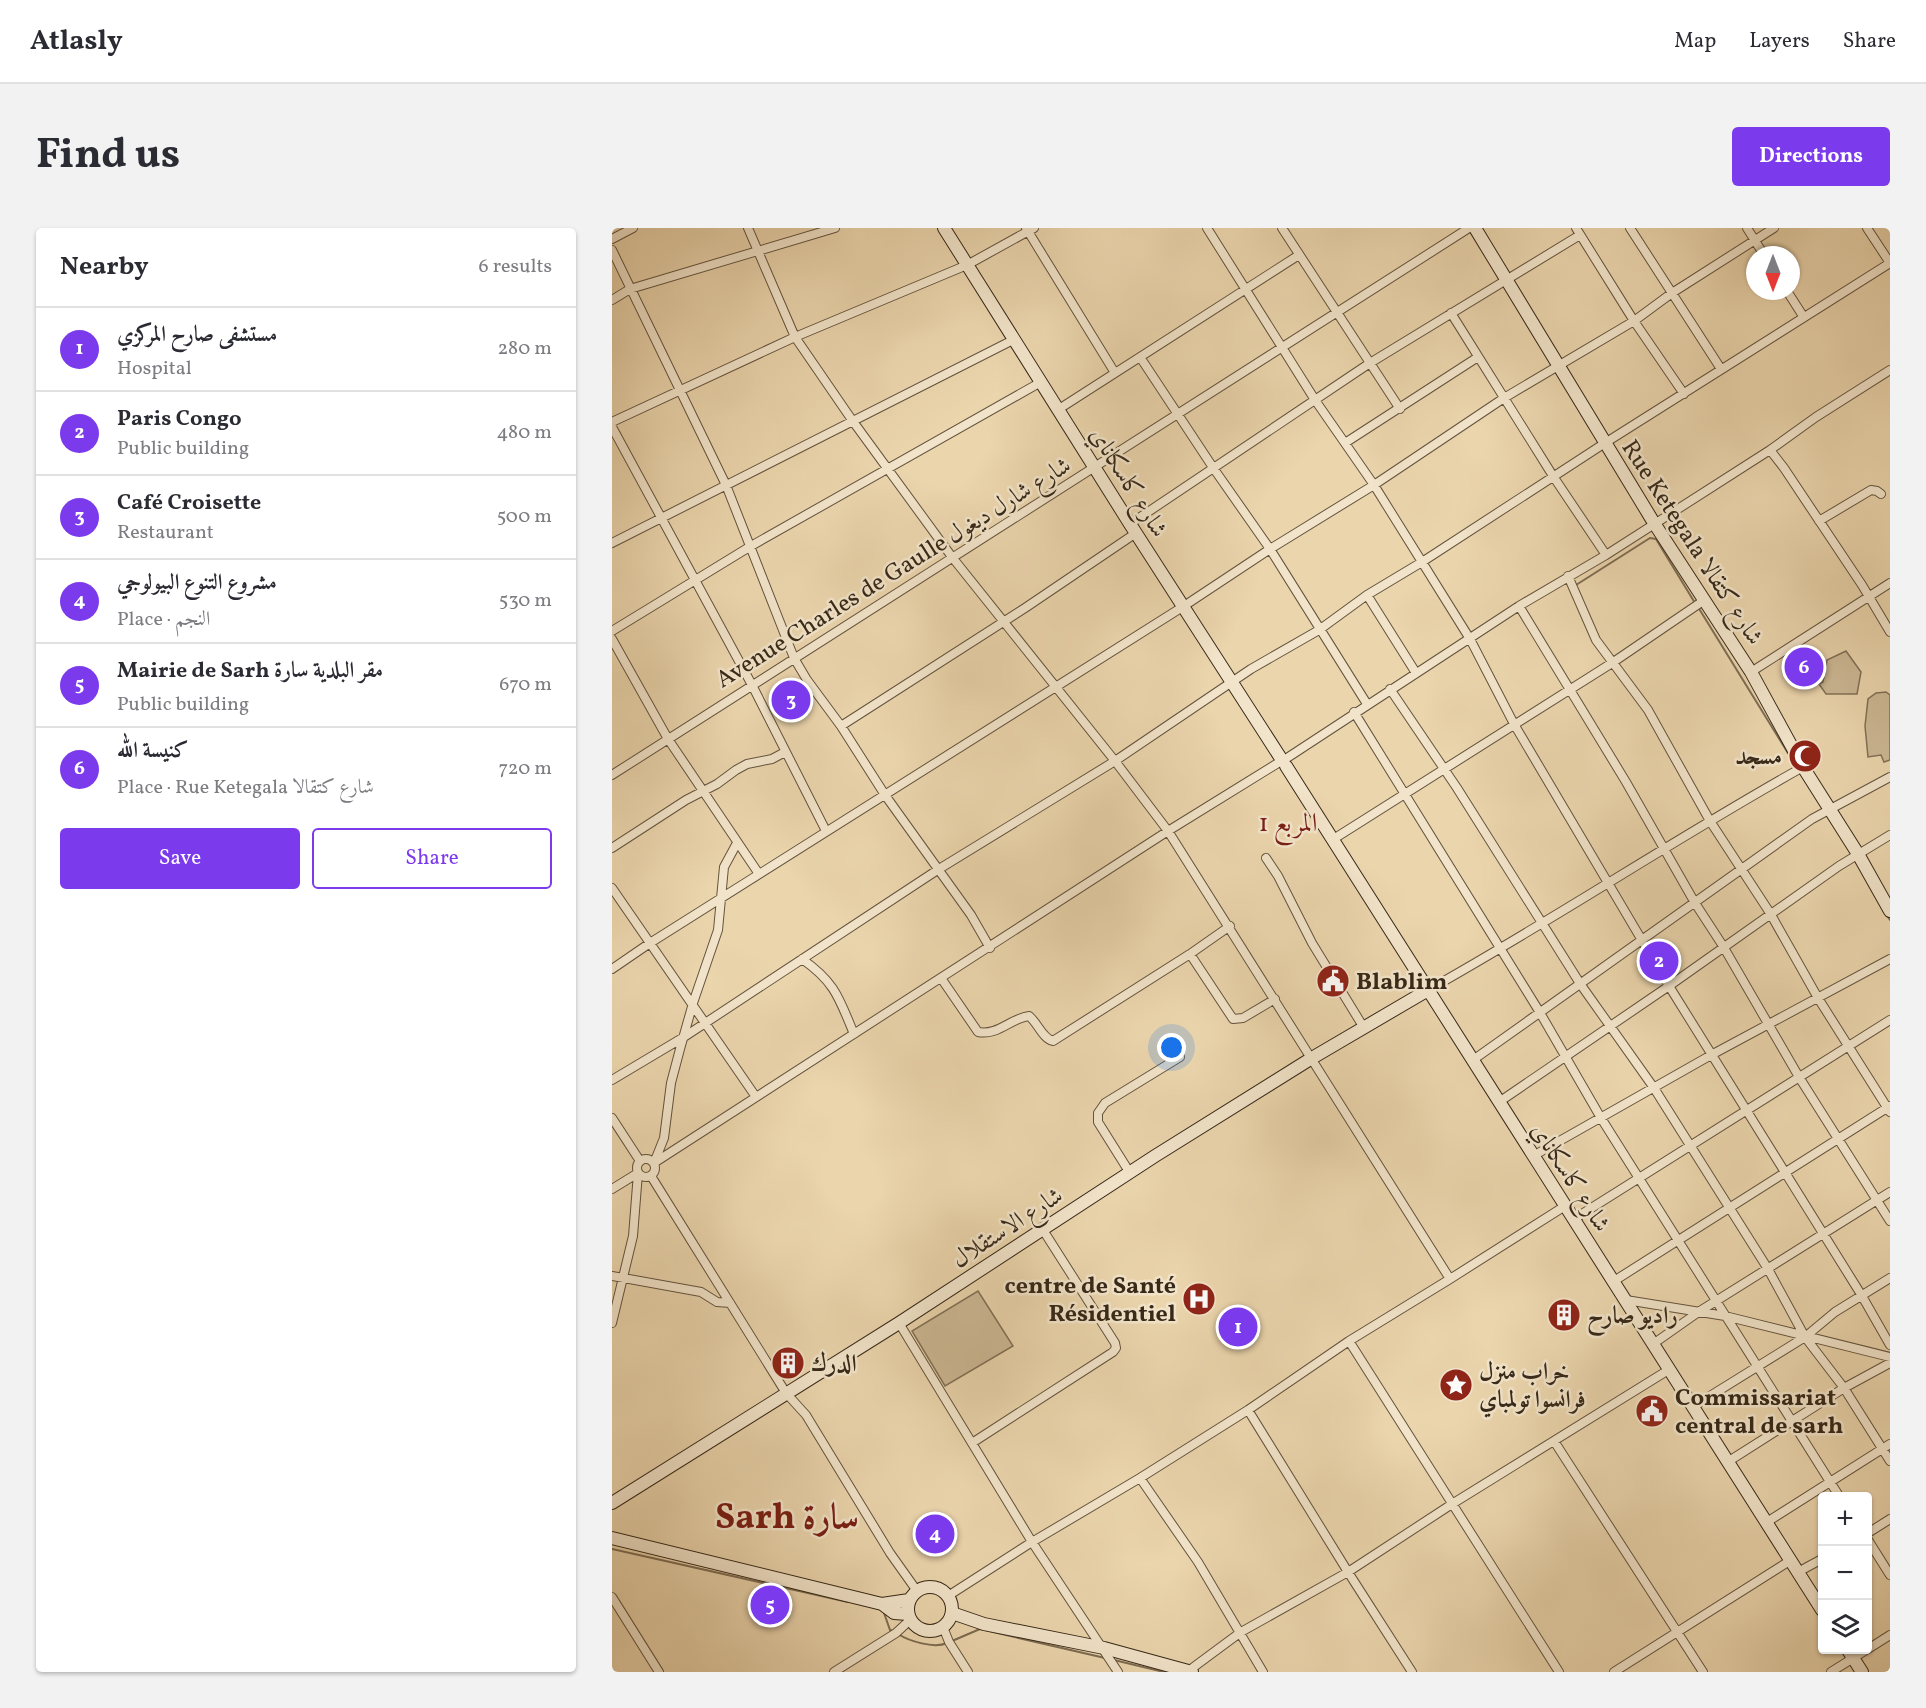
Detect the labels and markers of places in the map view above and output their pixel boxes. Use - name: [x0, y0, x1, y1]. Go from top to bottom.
- pin: 6: [1784, 644, 1824, 690]
- pin: 3: [772, 678, 810, 722]
- mosque icon: مسجد: [1787, 738, 1823, 774]
- place label: مسجد: [1735, 741, 1782, 775]
- pin: 2: [1640, 938, 1678, 984]
- public building icon: Blablim: [1315, 963, 1351, 999]
- place label: Blablim: [1356, 966, 1447, 1000]
- place label: centre de Santé Résidentiel: [1004, 1270, 1176, 1332]
- hospital icon: centre de Santé Résidentiel: [1181, 1281, 1217, 1317]
- building icon: راديو صارح: [1546, 1297, 1582, 1333]
- place label: راديو صارح: [1587, 1300, 1678, 1337]
- pin: 1: [1218, 1304, 1258, 1350]
- building icon: الدرك: [770, 1345, 806, 1381]
- place label: الدرك: [811, 1348, 857, 1382]
- place label: خراب منزل فرانسوا تولمباي: [1479, 1356, 1586, 1418]
- place icon: خراب منزل فرانسوا تولمباي: [1438, 1367, 1474, 1403]
- place label: Commissariat central de sarh: [1675, 1382, 1843, 1444]
- public building icon: Commissariat central de sarh: [1634, 1393, 1670, 1429]
- pin: 4: [916, 1512, 954, 1556]
- pin: 5: [750, 1582, 790, 1628]

